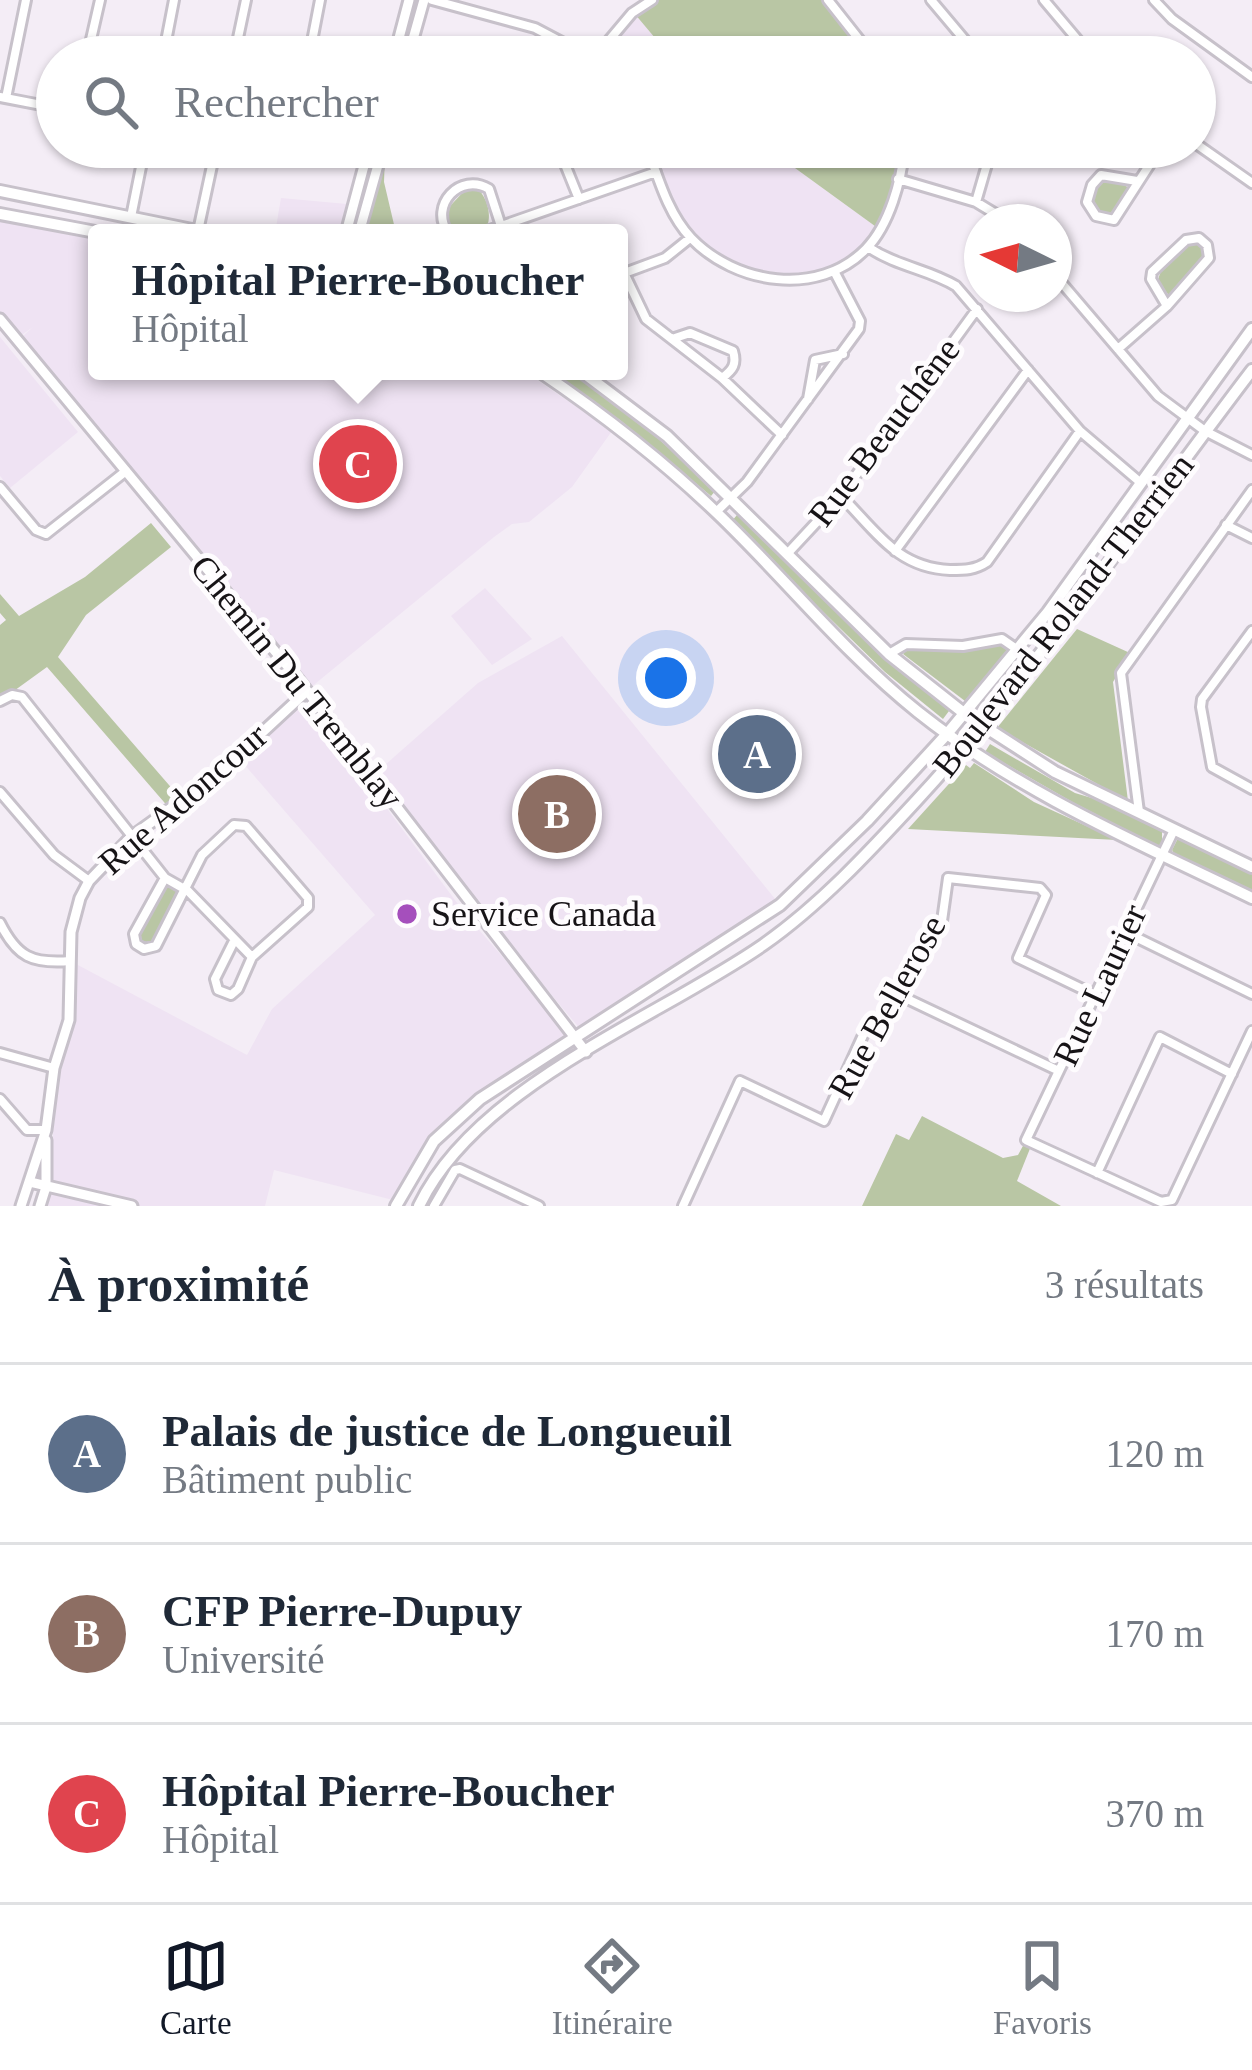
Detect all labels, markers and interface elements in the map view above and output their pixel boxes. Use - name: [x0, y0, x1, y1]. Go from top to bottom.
- search box: [36, 36, 1216, 168]
- icon: search: [78, 69, 144, 135]
- text: Rechercher: [174, 77, 379, 127]
- north arrow: [964, 204, 1072, 312]
- popup: [88, 224, 628, 380]
- text: Hôpital Pierre-Boucher: [132, 255, 584, 305]
- text: Hôpital: [132, 307, 249, 350]
- street label: Rue Beauchêne: [800, 330, 968, 534]
- pin: C: [319, 419, 397, 509]
- street label: Boulevard Roland-Therrien: [924, 446, 1202, 784]
- street label: Chemin Du Tremblay: [183, 547, 411, 817]
- your location: [636, 648, 696, 708]
- pin: A: [718, 709, 796, 799]
- street label: Rue Adoncour: [91, 715, 275, 883]
- pin: B: [518, 769, 596, 859]
- place label: Service Canada: [431, 894, 656, 934]
- street label: Rue Laurier: [1045, 898, 1155, 1072]
- marker: Service Canada: [394, 901, 420, 927]
- street label: Rue Bellerose: [820, 909, 954, 1105]
- text: À proximité: [48, 1256, 309, 1312]
- text: 3 résultats: [1045, 1263, 1204, 1306]
- text: Palais de justice de Longueuil: [162, 1406, 732, 1456]
- text: A: [73, 1432, 101, 1475]
- text: 120 m: [1105, 1432, 1204, 1475]
- text: Bâtiment public: [162, 1458, 412, 1501]
- text: CFP Pierre-Dupuy: [162, 1586, 522, 1636]
- text: B: [74, 1612, 100, 1655]
- text: 170 m: [1105, 1612, 1204, 1655]
- text: Université: [162, 1638, 324, 1681]
- text: Hôpital Pierre-Boucher: [162, 1766, 615, 1816]
- text: C: [73, 1792, 101, 1835]
- text: 370 m: [1105, 1792, 1204, 1835]
- text: Hôpital: [162, 1818, 279, 1861]
- tab: Carte: [160, 1933, 232, 2042]
- tab: Itinéraire: [552, 1933, 673, 2042]
- tab: Favoris: [993, 1933, 1092, 2042]

